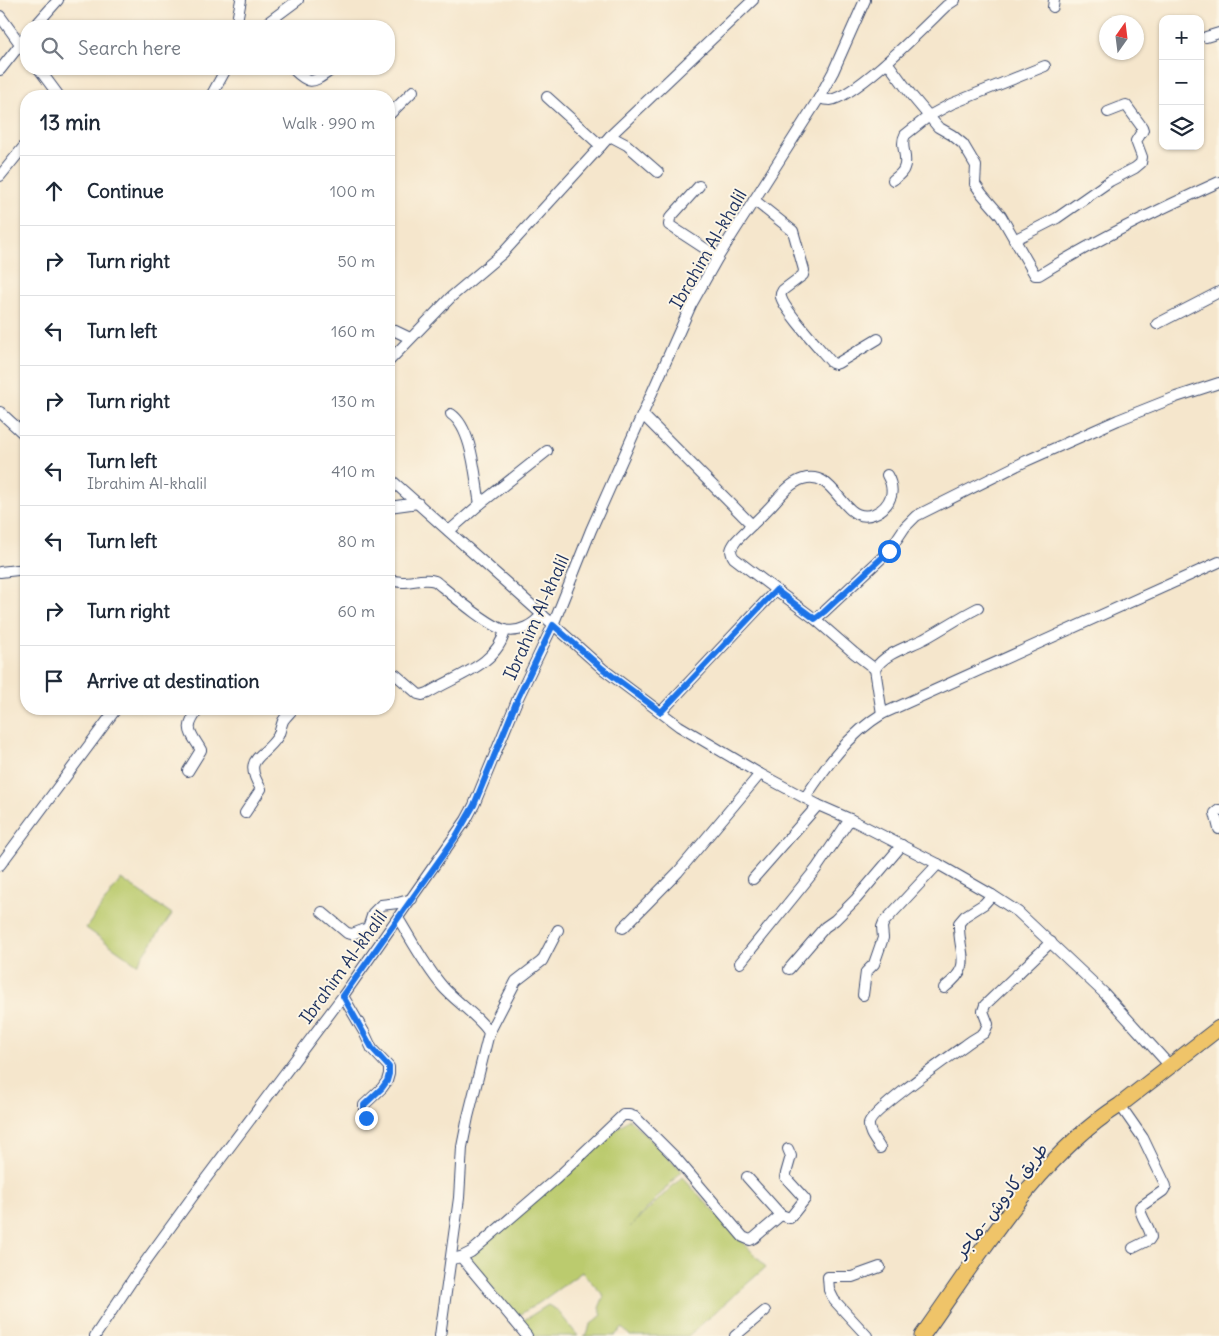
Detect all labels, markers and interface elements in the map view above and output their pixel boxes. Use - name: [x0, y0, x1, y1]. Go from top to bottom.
- north arrow: [1099, 15, 1144, 60]
- map controls: [1159, 15, 1204, 150]
- button: +: [1159, 15, 1204, 60]
- search box: [20, 20, 395, 75]
- icon: search: [38, 34, 66, 62]
- text: Search here: [78, 36, 181, 60]
- button: −: [1159, 60, 1204, 105]
- button: layers: [1159, 105, 1204, 150]
- text: 13 min: [40, 109, 101, 136]
- text: Walk · 990 m: [282, 113, 375, 133]
- icon: ahead: [40, 177, 68, 205]
- text: Continue: [87, 179, 164, 203]
- text: 100 m: [330, 181, 375, 201]
- street label: Ibrahim Al-khalil: [664, 185, 752, 313]
- icon: right: [40, 247, 68, 275]
- text: Turn right: [87, 249, 170, 273]
- text: 50 m: [337, 251, 375, 271]
- icon: left: [40, 317, 68, 345]
- text: Turn left: [87, 319, 157, 343]
- text: 160 m: [331, 321, 375, 341]
- icon: right: [40, 387, 68, 415]
- text: Turn right: [87, 389, 170, 413]
- text: 130 m: [331, 391, 375, 411]
- text: Turn left: [87, 449, 157, 473]
- icon: left: [40, 457, 68, 485]
- text: 410 m: [331, 461, 375, 481]
- text: Ibrahim Al-khalil: [87, 473, 207, 493]
- icon: left: [40, 527, 68, 555]
- text: Turn left: [87, 529, 157, 553]
- text: 80 m: [337, 531, 375, 551]
- route start: [878, 540, 901, 563]
- street label: Ibrahim Al-khalil: [498, 551, 574, 683]
- icon: right: [40, 597, 68, 625]
- text: Turn right: [87, 599, 170, 623]
- text: 60 m: [337, 601, 375, 621]
- icon: arrive: [40, 667, 68, 695]
- text: Arrive at destination: [87, 669, 260, 693]
- street label: Ibrahim Al-khalil: [294, 906, 392, 1028]
- route end: [355, 1107, 378, 1130]
- street label: طريق كادوش -ماجر: [948, 1138, 1053, 1264]

